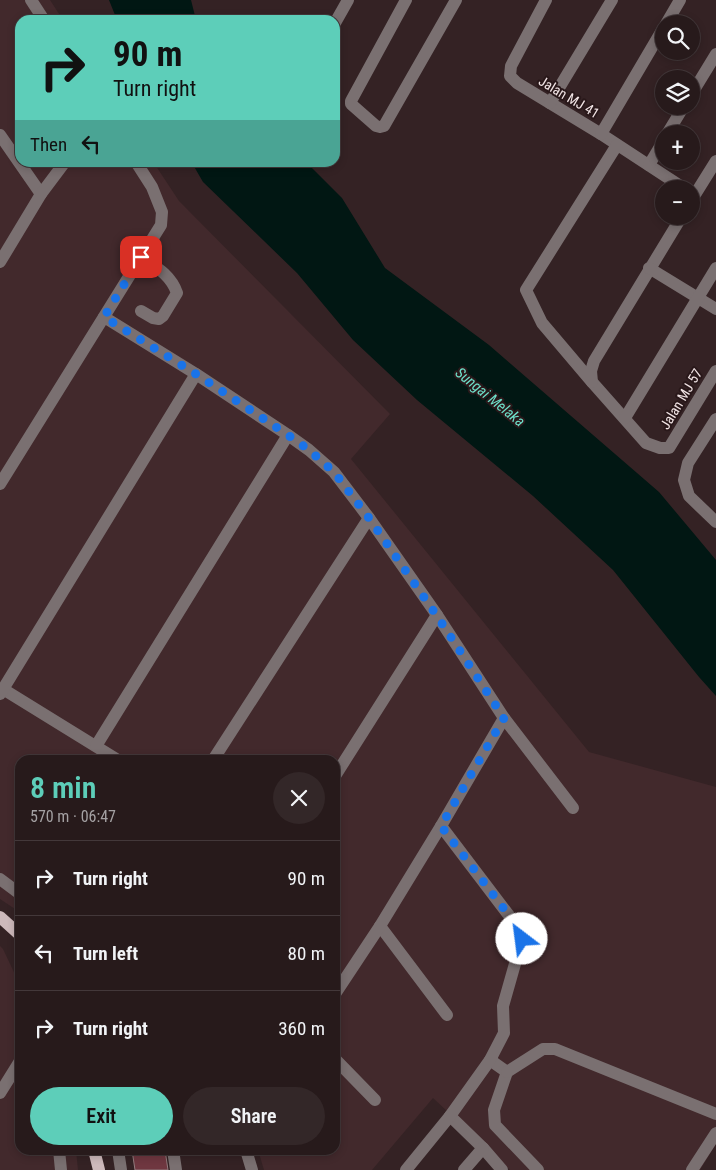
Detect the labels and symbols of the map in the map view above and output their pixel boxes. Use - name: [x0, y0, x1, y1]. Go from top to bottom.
- street label: Jalan MJ 41: [536, 73, 602, 121]
- pin: [120, 236, 162, 278]
- water label: Sungai Melaka: [452, 364, 528, 430]
- street label: Jalan MJ 57: [657, 366, 705, 432]
- position arrow: [495, 912, 547, 964]

